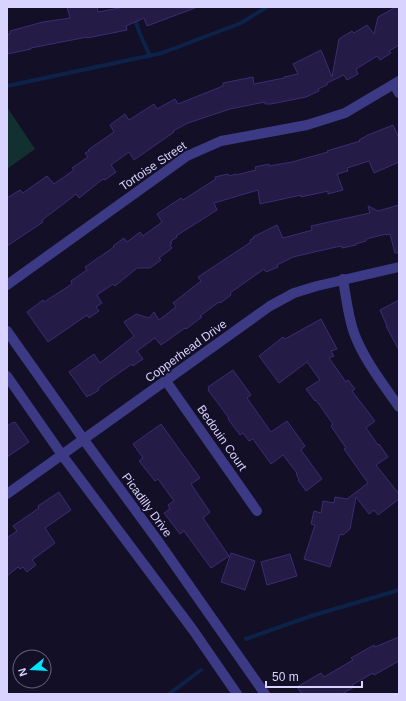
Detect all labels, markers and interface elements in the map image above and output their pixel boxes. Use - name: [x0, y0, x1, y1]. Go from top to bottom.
- street label: Tortoise Street: [117, 138, 190, 193]
- street label: Copperhead Drive: [142, 317, 230, 385]
- street label: Bedouin Court: [194, 403, 250, 474]
- street label: Picadilly Drive: [119, 470, 175, 540]
- north arrow: [12, 649, 52, 689]
- scale bar: [266, 663, 362, 689]
- text: N: [16, 666, 29, 678]
- text: 50 m: [272, 670, 299, 684]

